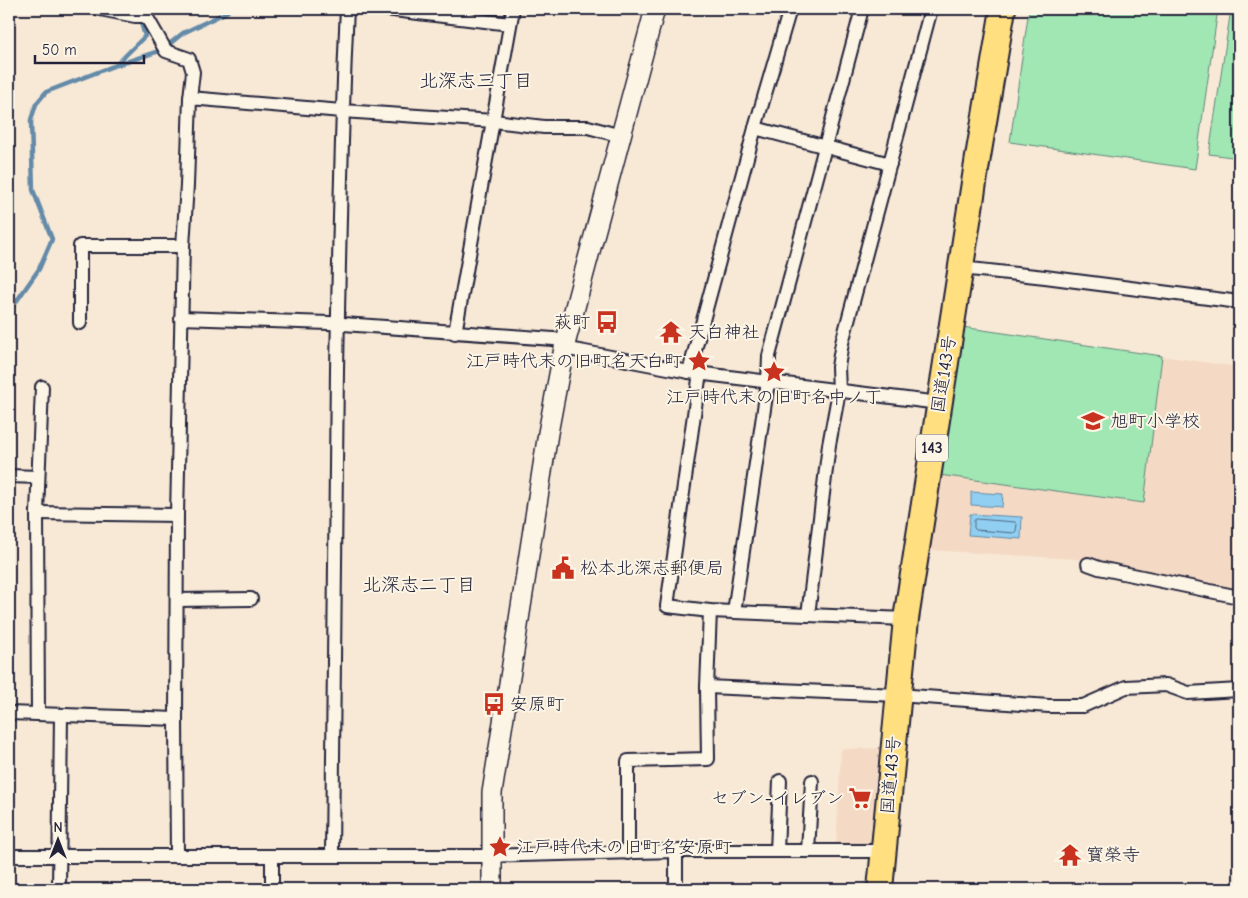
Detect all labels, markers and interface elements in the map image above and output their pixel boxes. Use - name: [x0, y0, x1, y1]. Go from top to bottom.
- scale bar: [35, 32, 144, 64]
- text: 50 m: [42, 41, 77, 59]
- district label: 北深志三丁目: [419, 70, 533, 92]
- bus stop icon: 萩町: [594, 309, 620, 335]
- place label: 萩町: [554, 312, 590, 333]
- temple icon: 天白神社: [658, 319, 684, 345]
- place label: 天白神社: [688, 322, 760, 343]
- street label: 国道143号: [927, 333, 961, 415]
- place icon: 江戸時代末の旧町名天白町: [686, 348, 712, 374]
- place label: 江戸時代末の旧町名天白町: [466, 351, 682, 372]
- place icon: 江戸時代末の旧町名中ノ丁: [761, 359, 787, 385]
- place label: 江戸時代末の旧町名中ノ丁: [666, 387, 882, 408]
- school or university icon: 旭町小学校: [1080, 408, 1106, 434]
- place label: 旭町小学校: [1110, 411, 1200, 432]
- road number: 143: [916, 434, 948, 462]
- public building icon: 松本北深志郵便局: [550, 555, 576, 581]
- place label: 松本北深志郵便局: [580, 558, 724, 579]
- district label: 北深志二丁目: [362, 574, 476, 596]
- bus stop icon: 安原町: [481, 691, 507, 717]
- place label: 安原町: [510, 694, 564, 715]
- street label: 国道143号: [877, 735, 905, 815]
- supermarket icon: セブン-イレブン: [847, 785, 873, 811]
- place label: セブン-イレブン: [711, 788, 844, 809]
- north arrow: [32, 816, 82, 866]
- text: N: [53, 819, 63, 836]
- place icon: 江戸時代末の旧町名安原町: [487, 834, 513, 860]
- place label: 江戸時代末の旧町名安原町: [516, 837, 732, 858]
- temple icon: 寳榮寺: [1057, 842, 1083, 868]
- place label: 寳榮寺: [1086, 845, 1140, 866]

